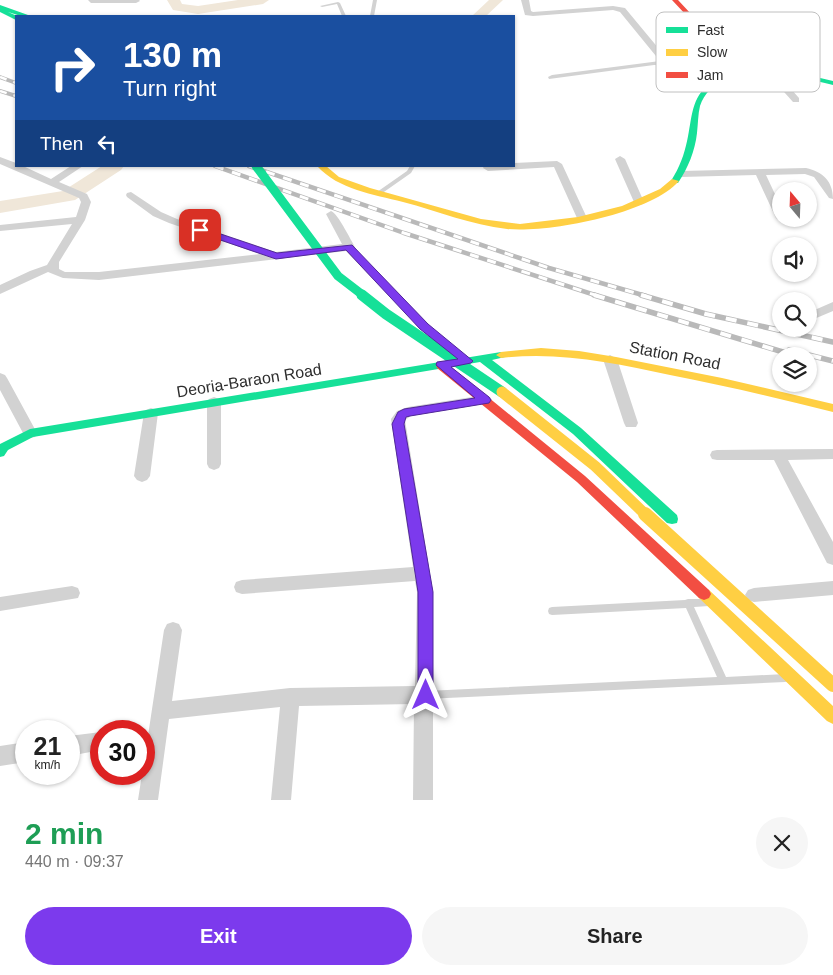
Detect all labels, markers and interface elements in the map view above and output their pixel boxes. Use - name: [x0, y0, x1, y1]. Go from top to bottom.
- legend: [656, 12, 820, 92]
- text: Fast: [697, 22, 724, 38]
- icon: right: [40, 35, 105, 100]
- text: 130 m: [123, 35, 222, 74]
- text: Slow: [697, 44, 728, 60]
- text: Jam: [697, 67, 723, 83]
- text: Turn right: [123, 76, 216, 101]
- icon: left: [93, 130, 121, 158]
- text: Then: [40, 133, 83, 154]
- north arrow: [772, 182, 818, 228]
- map controls: [772, 182, 817, 392]
- pin: [179, 209, 221, 251]
- icon: arrive: [186, 216, 214, 244]
- button: sound: [772, 237, 817, 282]
- button: search: [772, 292, 817, 337]
- street label: Station Road: [628, 338, 722, 373]
- button: layers: [772, 347, 817, 392]
- street label: Deoria-Baraon Road: [175, 361, 323, 400]
- position arrow: [399, 668, 451, 720]
- speed limit sign: 30: [90, 720, 155, 785]
- text: 21: [34, 732, 61, 760]
- text: km/h: [34, 758, 61, 772]
- text: 2 min: [25, 817, 103, 850]
- button: close: [756, 817, 808, 869]
- text: 440 m · 09:37: [25, 853, 124, 870]
- button: Exit: [25, 907, 412, 965]
- button: Share: [422, 907, 808, 965]

